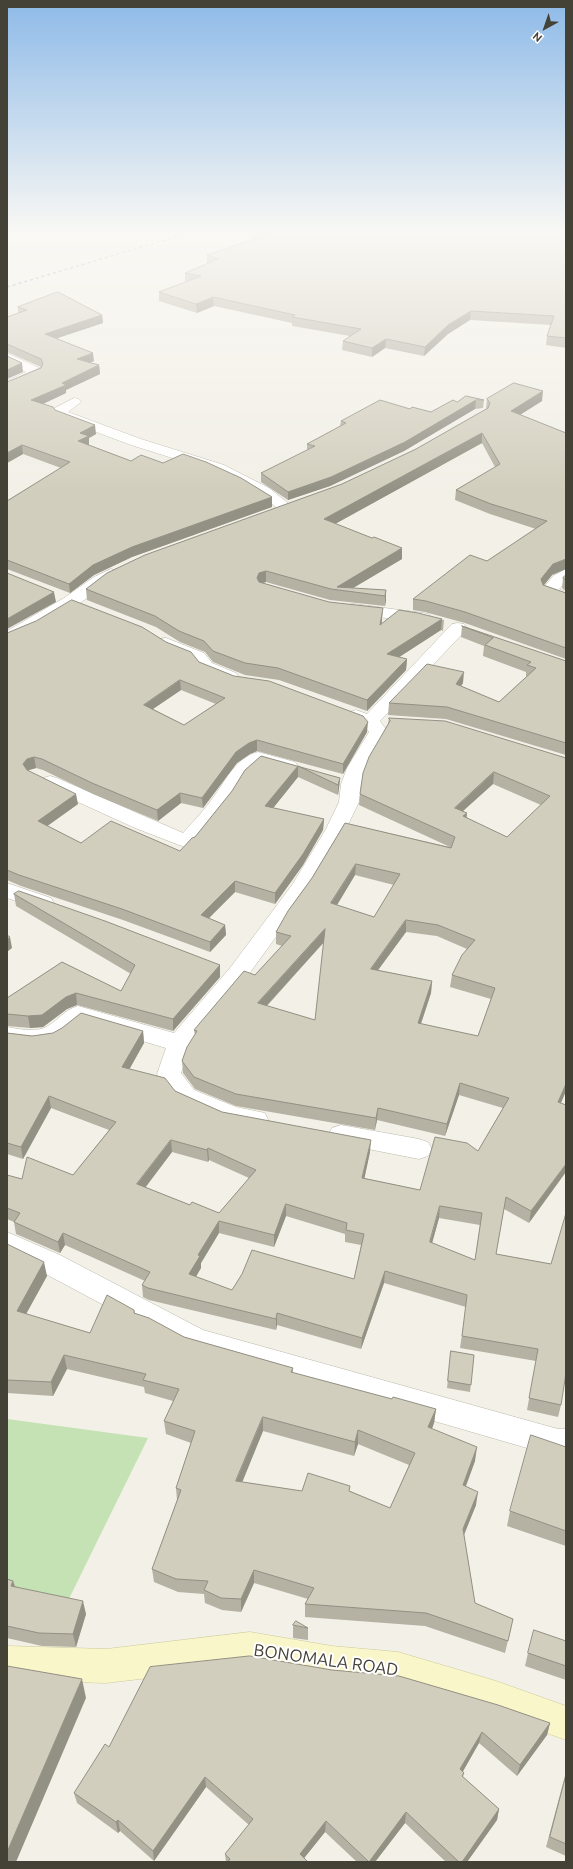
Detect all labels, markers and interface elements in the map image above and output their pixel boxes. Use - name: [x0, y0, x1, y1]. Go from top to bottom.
- north arrow: [525, 8, 565, 48]
- text: N: [530, 30, 544, 44]
- street label: BONOMALA ROAD: [252, 1640, 400, 1680]

